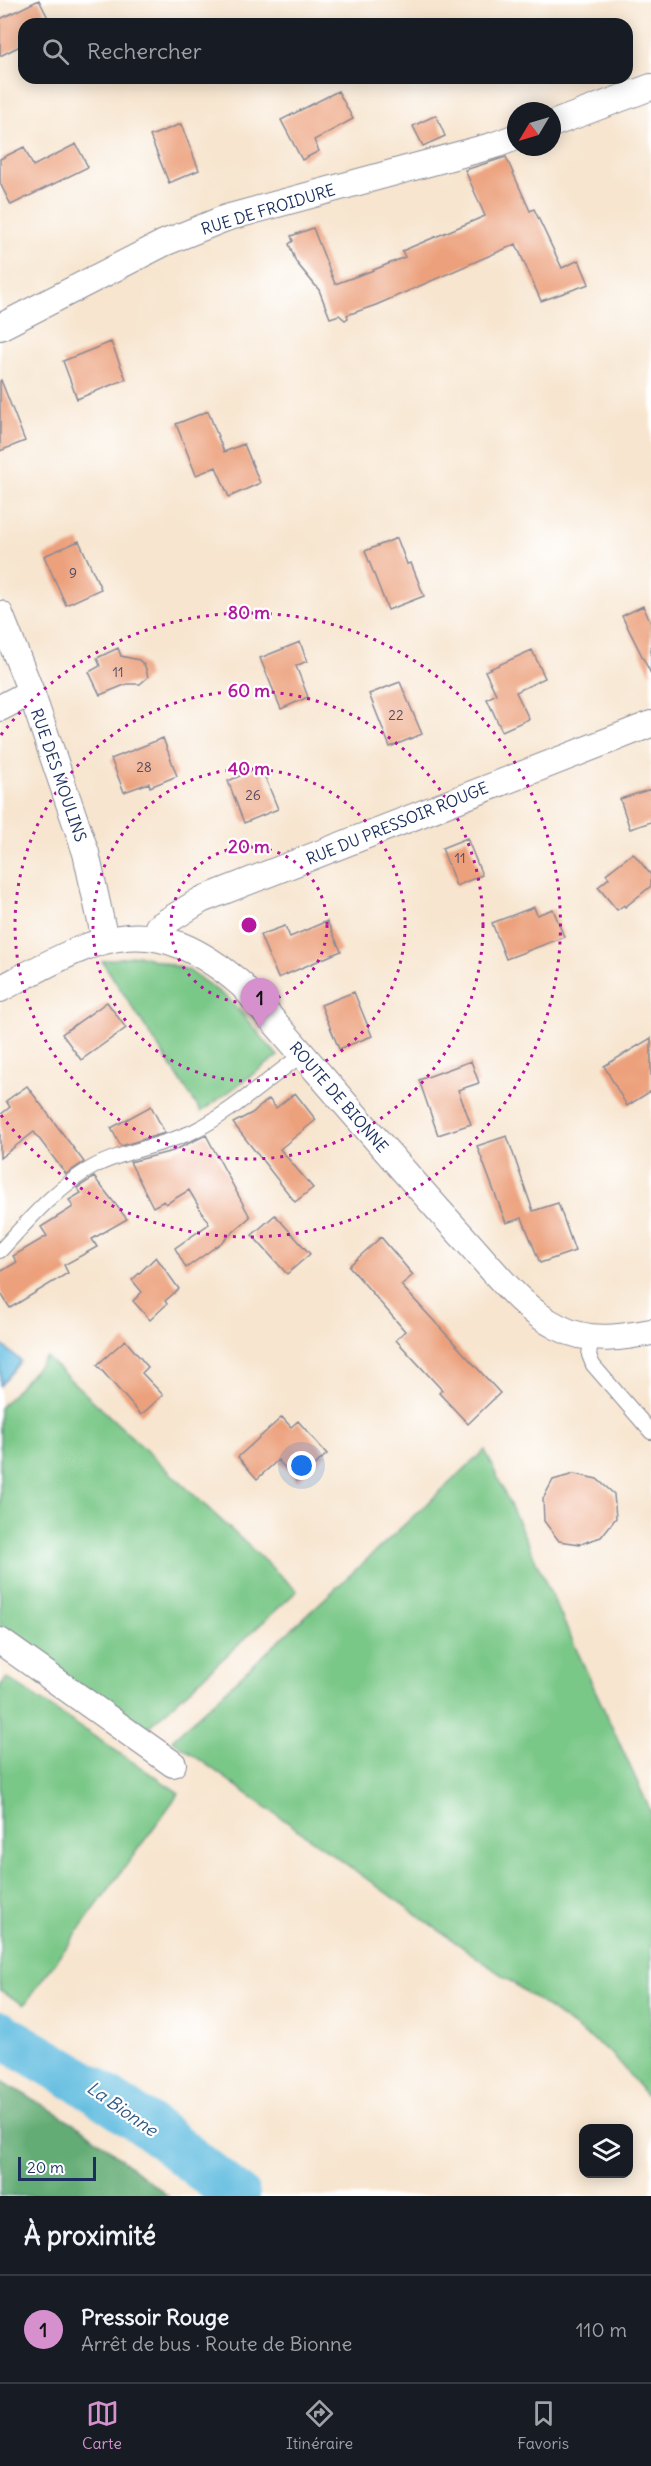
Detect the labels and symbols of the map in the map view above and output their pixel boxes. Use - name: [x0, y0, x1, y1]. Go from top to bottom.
- north arrow: [507, 102, 561, 156]
- street label: RUE DE FROIDURE: [199, 179, 337, 239]
- house number: 9: [69, 564, 77, 582]
- text: 80 m: [228, 601, 270, 624]
- house number: 11: [112, 663, 124, 681]
- text: 60 m: [228, 679, 270, 702]
- street label: RUE DES MOULINS: [27, 706, 91, 844]
- house number: 22: [388, 706, 404, 724]
- text: 40 m: [228, 757, 270, 780]
- house number: 28: [136, 758, 152, 776]
- street label: RUE DU PRESSOIR ROUGE: [303, 777, 491, 869]
- house number: 26: [245, 786, 261, 804]
- text: 20 m: [228, 835, 270, 858]
- house number: 11: [454, 849, 466, 867]
- centre of rings: [239, 915, 259, 935]
- pin: 1: [240, 978, 280, 1028]
- street label: ROUTE DE BIONNE: [285, 1037, 393, 1157]
- your location: [287, 1451, 316, 1480]
- water label: La Bionne: [83, 2076, 163, 2142]
- scale bar: [18, 2154, 96, 2182]

